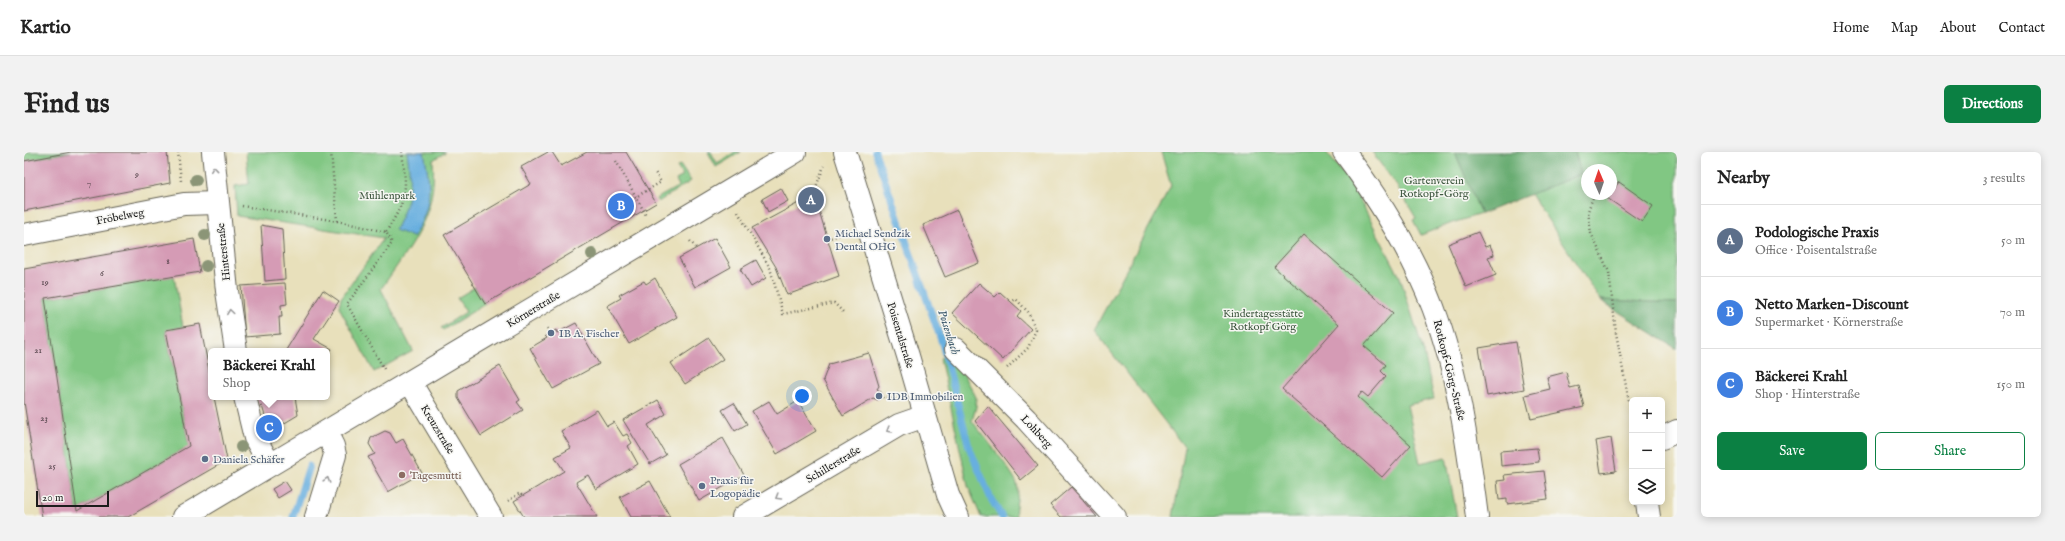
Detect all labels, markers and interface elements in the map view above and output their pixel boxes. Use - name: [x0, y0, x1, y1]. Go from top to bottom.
- text: Kartio: [20, 16, 71, 40]
- text: Home: [1833, 19, 1869, 37]
- text: Map: [1891, 19, 1918, 37]
- text: About: [1940, 19, 1976, 37]
- text: Contact: [1998, 19, 2045, 37]
- button: Directions: [1944, 85, 2041, 123]
- text: Find us: [24, 87, 110, 122]
- north arrow: [1581, 164, 1617, 200]
- one-way arrow: [210, 166, 219, 172]
- text: Nearby: [1717, 168, 1770, 189]
- house number: 9: [134, 169, 139, 180]
- text: 3 results: [1983, 170, 2025, 187]
- park label: Gartenverein Rotkopf-Görg: [1399, 174, 1470, 201]
- house number: 7: [87, 178, 91, 189]
- pin: A: [798, 185, 824, 215]
- park label: Mühlenpark: [359, 189, 415, 203]
- pin: B: [608, 191, 634, 221]
- street label: Fröbelweg: [95, 205, 146, 229]
- street label: Hinterstraße: [214, 222, 234, 282]
- text: Podologische Praxis: [1755, 223, 1879, 242]
- place label: Michael Sendzik Dental OHG: [835, 227, 910, 254]
- text: A: [1726, 232, 1734, 249]
- text: 50 m: [2001, 232, 2025, 249]
- marker: Michael Sendzik Dental OHG: [822, 234, 832, 244]
- text: Office · Poisentalstraße: [1755, 242, 1877, 259]
- house number: 8: [166, 256, 170, 267]
- house number: 6: [100, 268, 104, 279]
- house number: 19: [41, 277, 49, 288]
- street label: Körnerstraße: [504, 288, 563, 331]
- text: Netto Marken-Discount: [1755, 295, 1909, 314]
- street label: Poisentalstraße: [883, 301, 917, 370]
- text: B: [1726, 304, 1734, 321]
- text: 70 m: [2000, 304, 2025, 321]
- park label: Kindertagesstätte Rotkopf Görg: [1223, 307, 1303, 334]
- water label: Poisenbach: [934, 308, 963, 357]
- one-way arrow: [226, 309, 235, 315]
- text: Supermarket · Körnerstraße: [1755, 314, 1903, 331]
- street label: Rotkopf-Görg-Straße: [1430, 318, 1468, 422]
- place label: IB A. Fischer: [559, 327, 619, 341]
- marker: IB A. Fischer: [546, 328, 556, 338]
- house number: 21: [34, 345, 42, 356]
- popup: [208, 348, 330, 400]
- text: Bäckerei Krahl: [223, 356, 315, 375]
- text: Bäckerei Krahl: [1755, 367, 1847, 386]
- text: Shop: [223, 375, 250, 392]
- text: C: [1725, 376, 1735, 393]
- text: 150 m: [1996, 376, 2025, 393]
- your location: [792, 386, 812, 406]
- text: Shop · Hinterstraße: [1755, 386, 1860, 403]
- place label: IDB Immobilien: [887, 390, 963, 404]
- marker: IDB Immobilien: [874, 391, 884, 401]
- map controls: [1629, 397, 1665, 505]
- button: +: [1629, 397, 1665, 433]
- street label: Kreuzstraße: [417, 402, 457, 457]
- street label: Lohberg: [1017, 412, 1056, 452]
- house number: 23: [40, 413, 48, 424]
- pin: C: [256, 413, 282, 443]
- one-way arrow: [886, 426, 893, 433]
- button: Save: [1717, 432, 1867, 470]
- button: Share: [1875, 432, 2025, 470]
- button: −: [1629, 433, 1665, 469]
- street label: Schillerstraße: [804, 443, 863, 487]
- place label: Daniela Schäfer: [213, 453, 285, 467]
- marker: Daniela Schäfer: [200, 454, 210, 464]
- house number: 25: [48, 461, 56, 472]
- place label: Tagesmutti: [410, 469, 461, 483]
- button: layers: [1629, 469, 1665, 505]
- marker: Tagesmutti: [397, 470, 407, 480]
- place label: Praxis für Logopädie: [710, 474, 760, 501]
- one-way arrow: [322, 476, 331, 483]
- marker: Praxis für Logopädie: [697, 481, 707, 491]
- scale bar: [36, 489, 109, 508]
- text: 20 m: [42, 491, 63, 505]
- one-way arrow: [775, 492, 782, 499]

